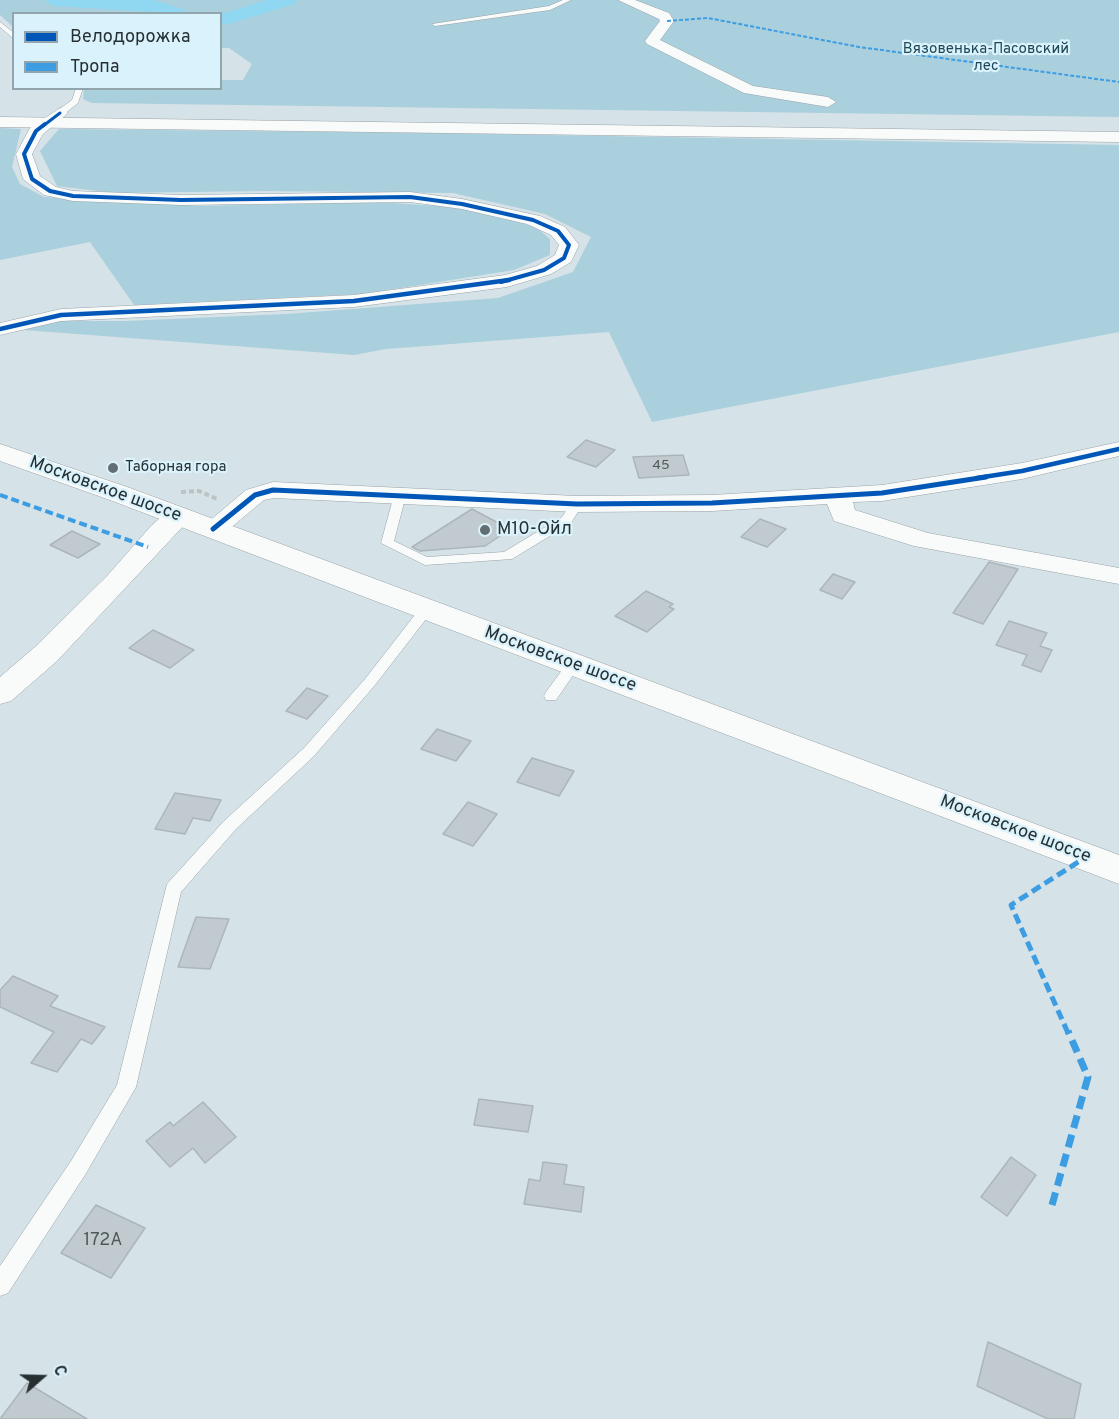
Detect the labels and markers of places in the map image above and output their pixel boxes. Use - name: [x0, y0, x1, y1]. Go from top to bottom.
- place label: Таборная гора: [125, 459, 226, 477]
- marker: Таборная гора: [106, 461, 120, 475]
- place label: М10-Ойл: [497, 519, 572, 541]
- marker: М10-Ойл: [478, 523, 492, 537]

